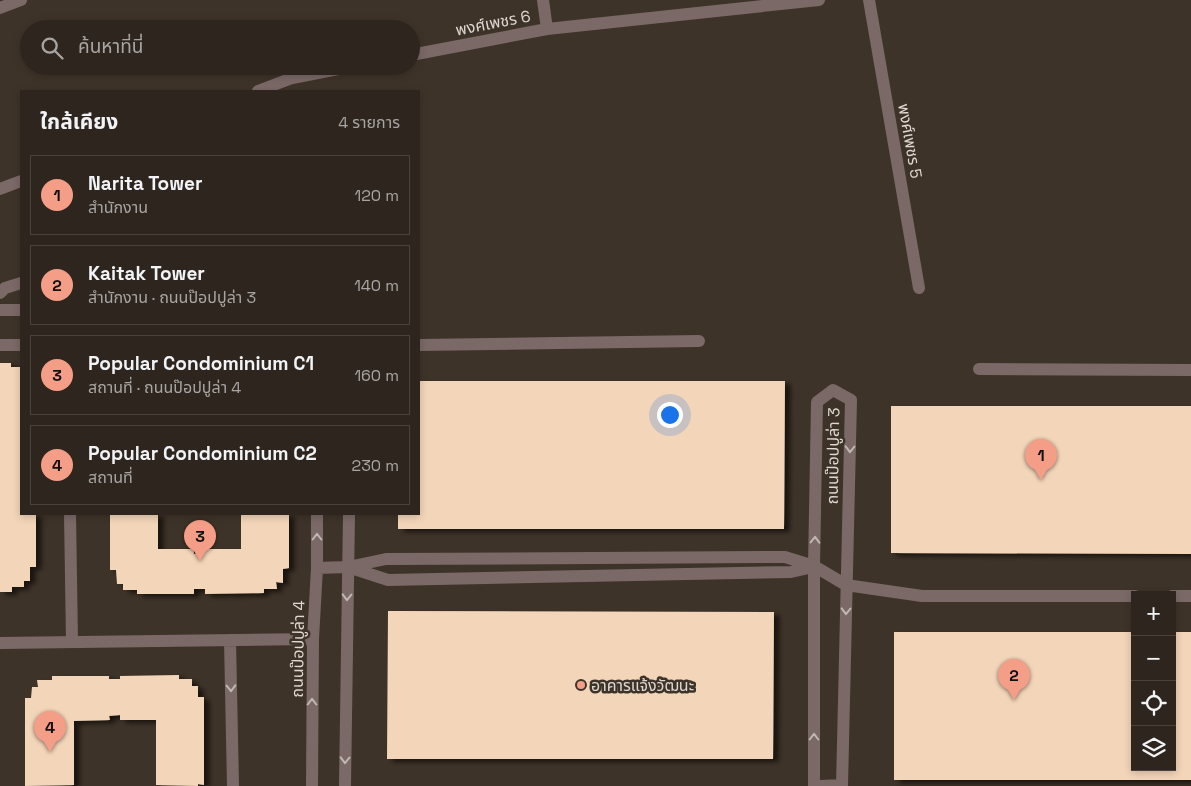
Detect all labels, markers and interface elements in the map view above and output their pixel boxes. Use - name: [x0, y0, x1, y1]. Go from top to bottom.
- street label: พงศ์เพชร 6: [454, 5, 532, 41]
- search box: [20, 20, 420, 75]
- icon: search: [38, 34, 66, 62]
- text: ค้นหาที่นี่: [78, 34, 143, 59]
- street label: พงศ์เพชร 5: [893, 102, 927, 180]
- text: ใกล้เคียง: [40, 108, 118, 135]
- text: 4 รายการ: [338, 112, 400, 133]
- text: Narita Tower: [88, 171, 203, 196]
- text: 1: [53, 185, 61, 206]
- text: 120 m: [355, 185, 399, 206]
- text: สำนักงาน: [88, 197, 148, 218]
- text: Kaitak Tower: [88, 261, 205, 286]
- text: 2: [52, 275, 62, 296]
- text: 140 m: [354, 275, 399, 296]
- text: สำนักงาน · ถนนป๊อปปูล่า 3: [88, 287, 256, 308]
- text: Popular Condominium C1: [88, 351, 314, 376]
- text: 3: [52, 365, 62, 386]
- text: 160 m: [354, 365, 399, 386]
- text: สถานที่ · ถนนป๊อปปูล่า 4: [88, 377, 241, 398]
- your location: [657, 402, 683, 428]
- street label: ถนนป๊อปปูล่า 3: [822, 407, 844, 505]
- pin: 1: [1025, 439, 1057, 480]
- text: Popular Condominium C2: [88, 441, 317, 466]
- one-way arrow: [845, 446, 855, 453]
- text: 4: [52, 455, 62, 476]
- text: 230 m: [352, 455, 399, 476]
- text: สถานที่: [88, 467, 133, 488]
- pin: 3: [184, 520, 216, 561]
- one-way arrow: [312, 533, 322, 541]
- one-way arrow: [810, 536, 820, 544]
- map controls: [1131, 591, 1176, 771]
- button: +: [1131, 591, 1176, 636]
- one-way arrow: [342, 594, 352, 602]
- street label: ถนนป๊อปปูล่า 4: [287, 600, 309, 698]
- one-way arrow: [841, 608, 851, 616]
- button: −: [1131, 636, 1176, 681]
- pin: 2: [998, 659, 1030, 700]
- place label: อาคารแจ้งวัฒนะ: [591, 675, 694, 696]
- marker: อาคารแจ้งวัฒนะ: [575, 679, 587, 691]
- button: locate: [1131, 681, 1176, 726]
- one-way arrow: [226, 685, 236, 693]
- one-way arrow: [307, 698, 317, 706]
- pin: 4: [34, 711, 66, 752]
- button: layers: [1131, 726, 1176, 771]
- one-way arrow: [809, 733, 819, 741]
- one-way arrow: [340, 756, 350, 764]

